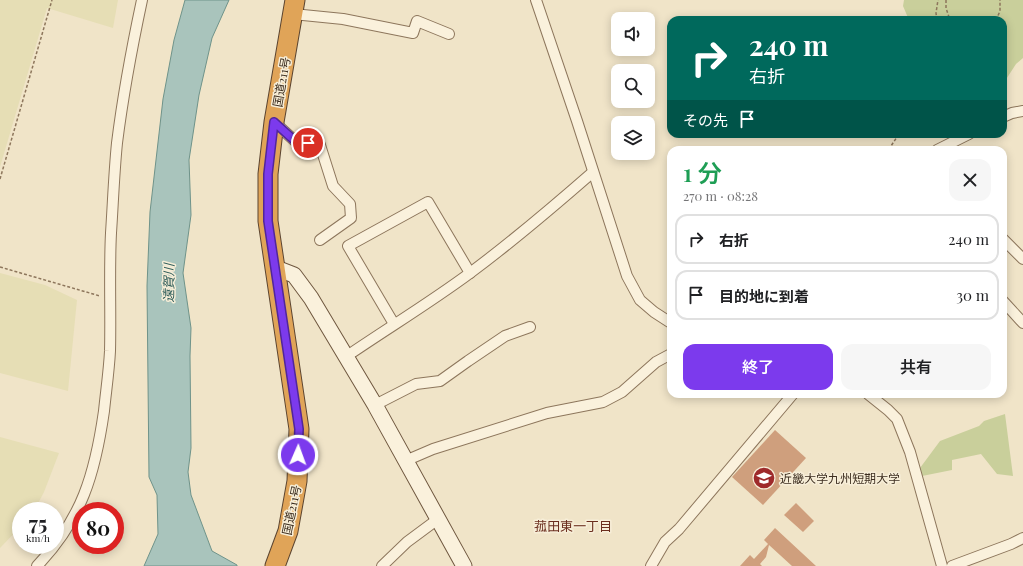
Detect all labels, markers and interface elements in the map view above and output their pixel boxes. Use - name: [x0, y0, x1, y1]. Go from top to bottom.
- map controls: [611, 12, 655, 160]
- button: sound: [611, 12, 655, 56]
- text: 240 m: [749, 26, 828, 63]
- icon: right: [683, 32, 735, 84]
- street label: 国道211号: [269, 56, 293, 108]
- button: search: [611, 64, 655, 108]
- text: 右折: [749, 64, 785, 88]
- icon: arrive: [736, 108, 758, 130]
- text: その先: [683, 110, 728, 130]
- button: layers: [611, 116, 655, 160]
- pin: [291, 126, 325, 160]
- icon: arrive: [297, 132, 319, 154]
- text: 1 分: [683, 156, 722, 188]
- button: close: [949, 159, 991, 201]
- text: 270 m · 08:28: [683, 187, 758, 204]
- icon: right: [685, 228, 707, 250]
- text: 240 m: [948, 229, 989, 249]
- text: 右折: [719, 230, 749, 250]
- water label: 遠賀川: [159, 261, 177, 303]
- icon: arrive: [685, 284, 707, 306]
- text: 30 m: [956, 285, 989, 305]
- text: 目的地に到着: [719, 286, 809, 306]
- button: 終了: [683, 344, 833, 390]
- button: 共有: [841, 344, 991, 390]
- position arrow: [277, 434, 319, 476]
- school or university icon: 近畿大学九州短期大学: [751, 465, 777, 491]
- place label: 近畿大学九州短期大学: [780, 470, 900, 486]
- street label: 国道211号: [278, 484, 304, 536]
- speed limit sign: 80: [72, 502, 124, 554]
- text: 75: [29, 509, 47, 536]
- district label: 菰田東一丁目: [534, 517, 612, 534]
- text: km/h: [26, 531, 50, 545]

